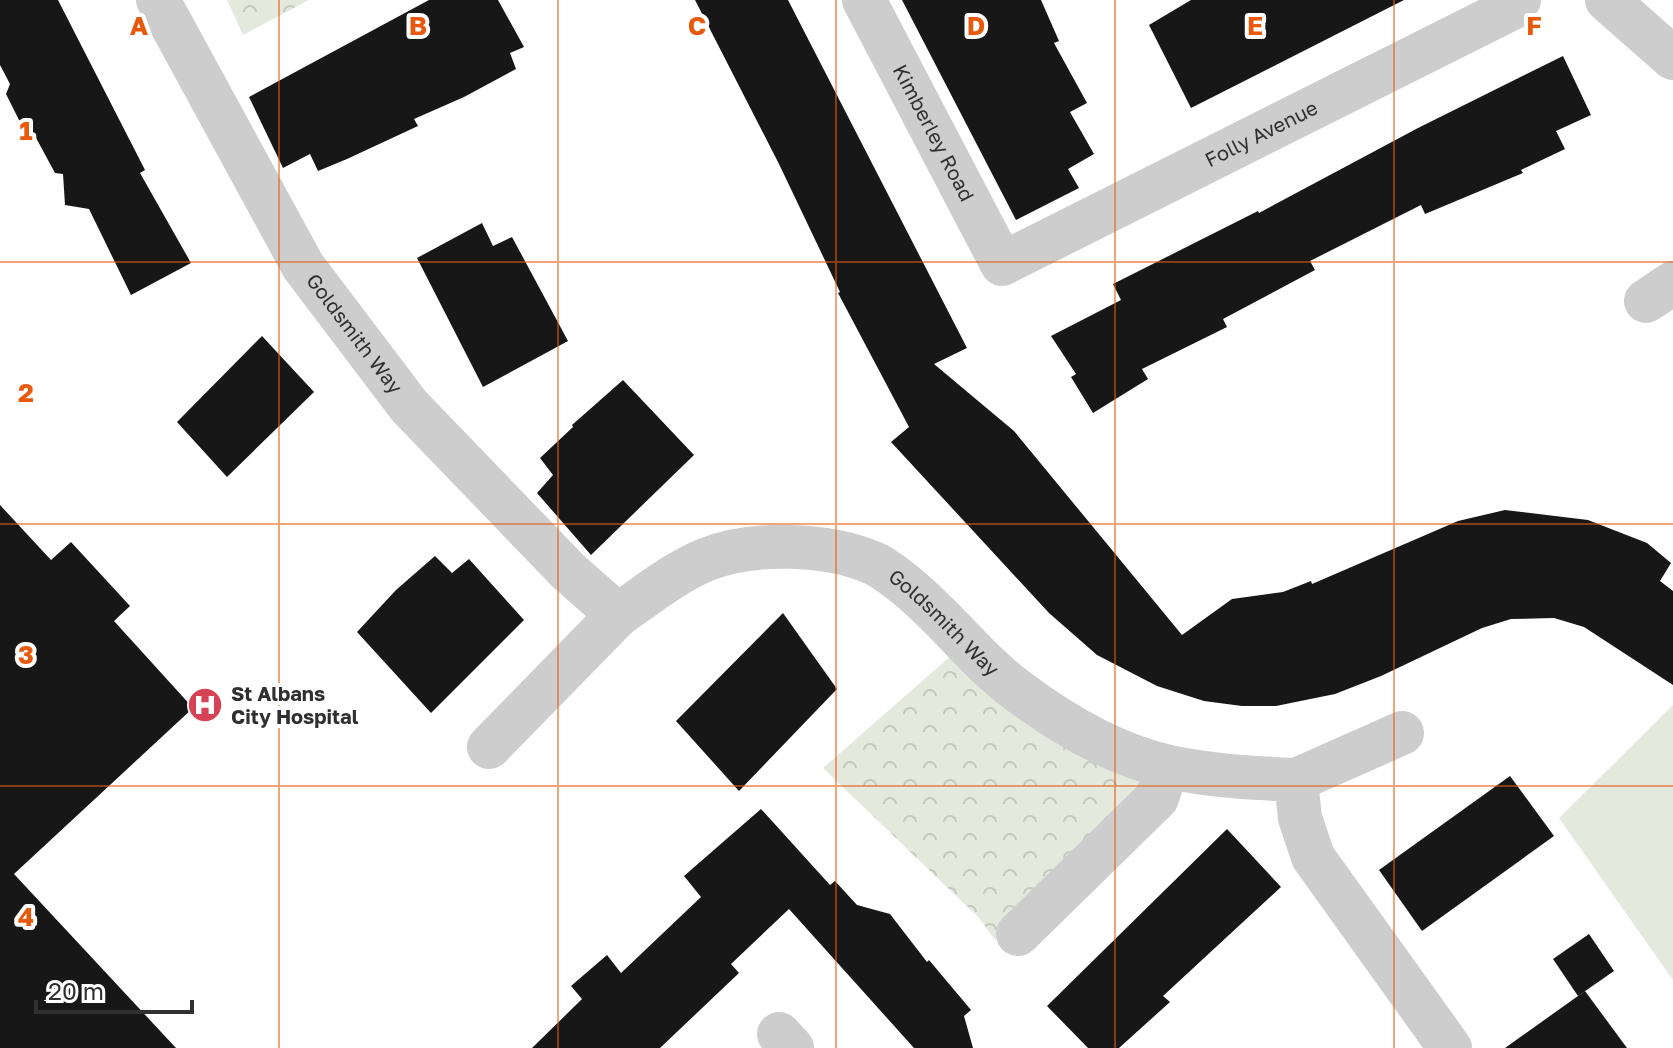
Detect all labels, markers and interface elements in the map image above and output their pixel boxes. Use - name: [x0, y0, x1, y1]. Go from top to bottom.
- text: A: [130, 10, 149, 41]
- text: B: [409, 10, 427, 41]
- text: C: [688, 10, 706, 41]
- text: D: [967, 10, 985, 41]
- text: E: [1247, 10, 1263, 41]
- text: F: [1526, 10, 1542, 41]
- street label: Kimberley Road: [889, 60, 980, 205]
- street label: Folly Avenue: [1200, 95, 1321, 171]
- text: 1: [19, 115, 33, 146]
- street label: Goldsmith Way: [302, 268, 408, 398]
- text: 2: [18, 377, 34, 408]
- street label: Goldsmith Way: [884, 564, 1004, 681]
- text: 3: [18, 639, 34, 670]
- place label: St Albans City Hospital: [231, 681, 359, 728]
- hospital icon: St Albans City Hospital: [186, 686, 224, 724]
- text: 4: [18, 901, 34, 932]
- scale bar: [36, 964, 192, 1014]
- text: 20 m: [48, 976, 104, 1005]

